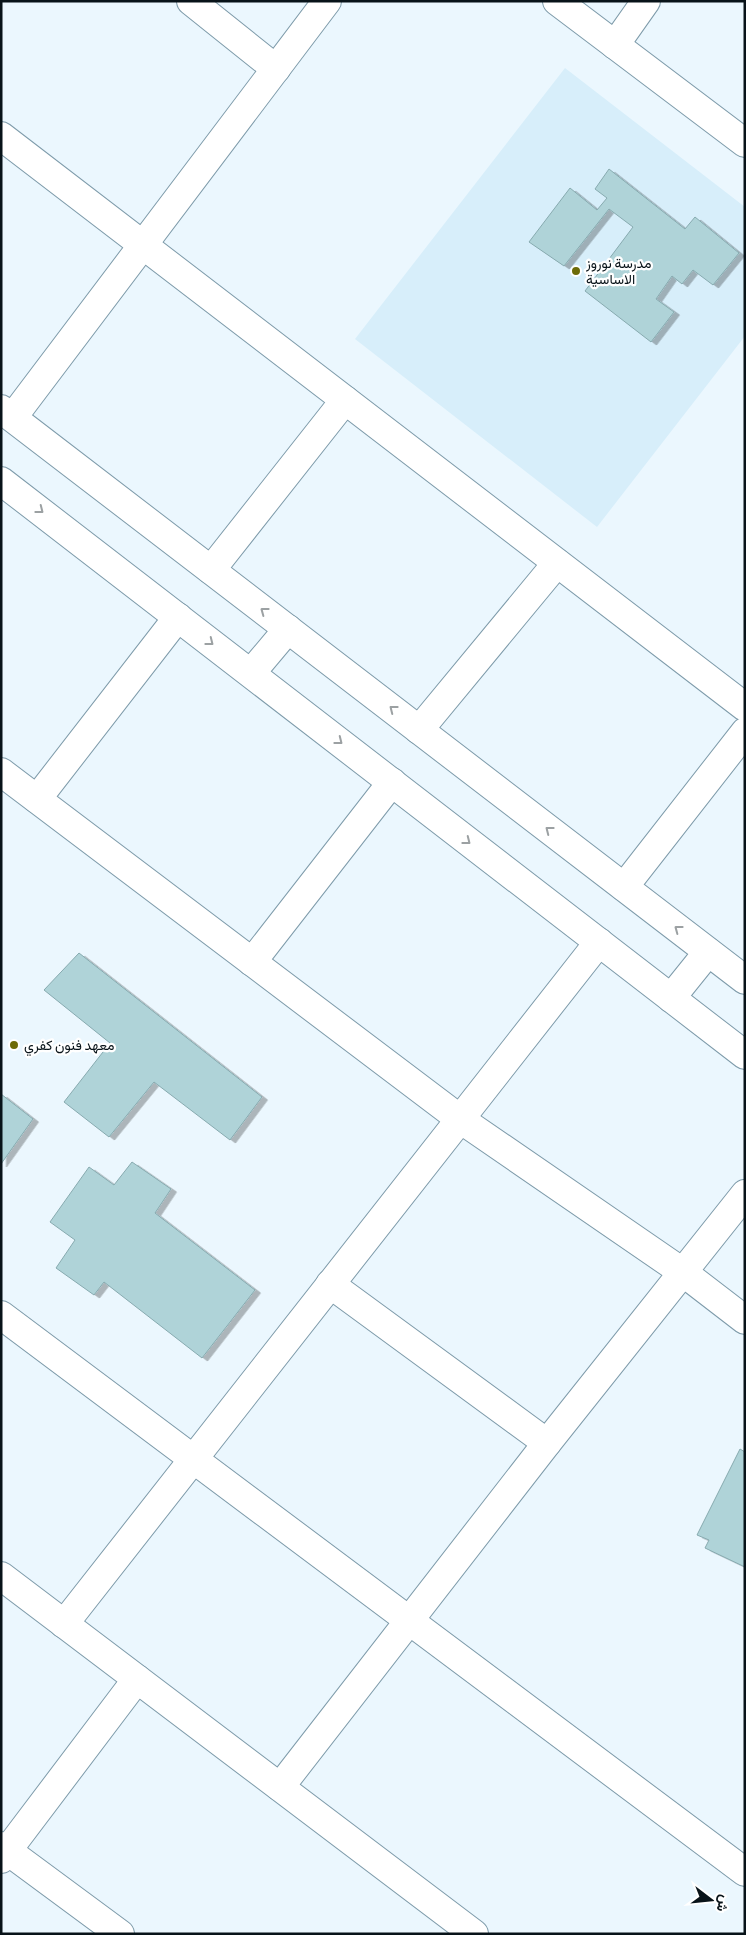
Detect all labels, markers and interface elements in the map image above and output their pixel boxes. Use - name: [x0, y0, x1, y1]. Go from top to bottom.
- place label: مدرسة نوروز الاساسية: [585, 255, 651, 287]
- marker: مدرسة نوروز الاساسية: [570, 265, 582, 277]
- one-way arrow: [34, 505, 43, 513]
- one-way arrow: [261, 608, 270, 616]
- one-way arrow: [204, 636, 213, 644]
- one-way arrow: [390, 707, 399, 715]
- one-way arrow: [333, 736, 342, 745]
- one-way arrow: [546, 827, 555, 835]
- one-way arrow: [461, 835, 470, 843]
- one-way arrow: [675, 926, 684, 934]
- place label: معهد فنون كفري: [24, 1037, 114, 1057]
- marker: معهد فنون كفري: [8, 1039, 20, 1051]
- north arrow: [686, 1875, 736, 1925]
- text: ش: [712, 1893, 734, 1914]

